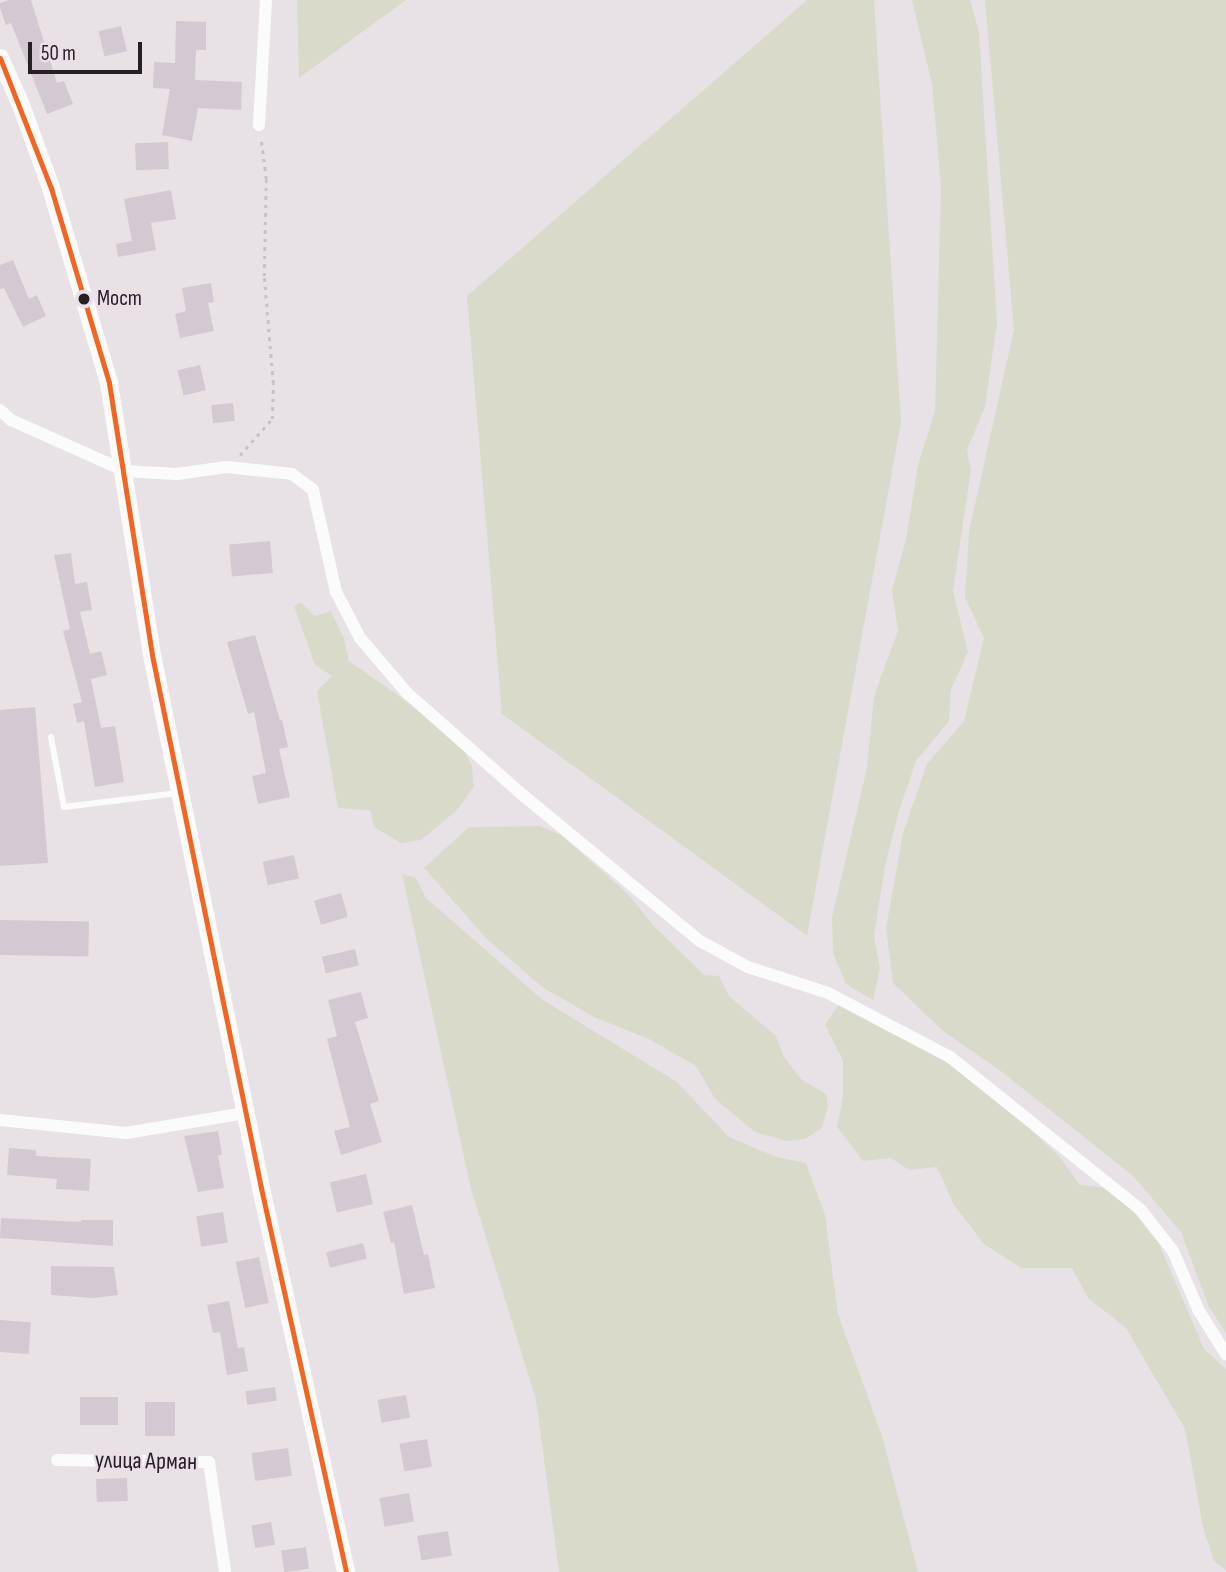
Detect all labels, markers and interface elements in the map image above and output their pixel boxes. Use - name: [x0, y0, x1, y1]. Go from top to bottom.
- scale bar: [32, 28, 145, 72]
- text: 50 m: [41, 41, 76, 66]
- place label: Мост: [97, 286, 142, 312]
- marker: Мост: [77, 292, 91, 306]
- street label: улица Арман: [95, 1446, 197, 1476]

